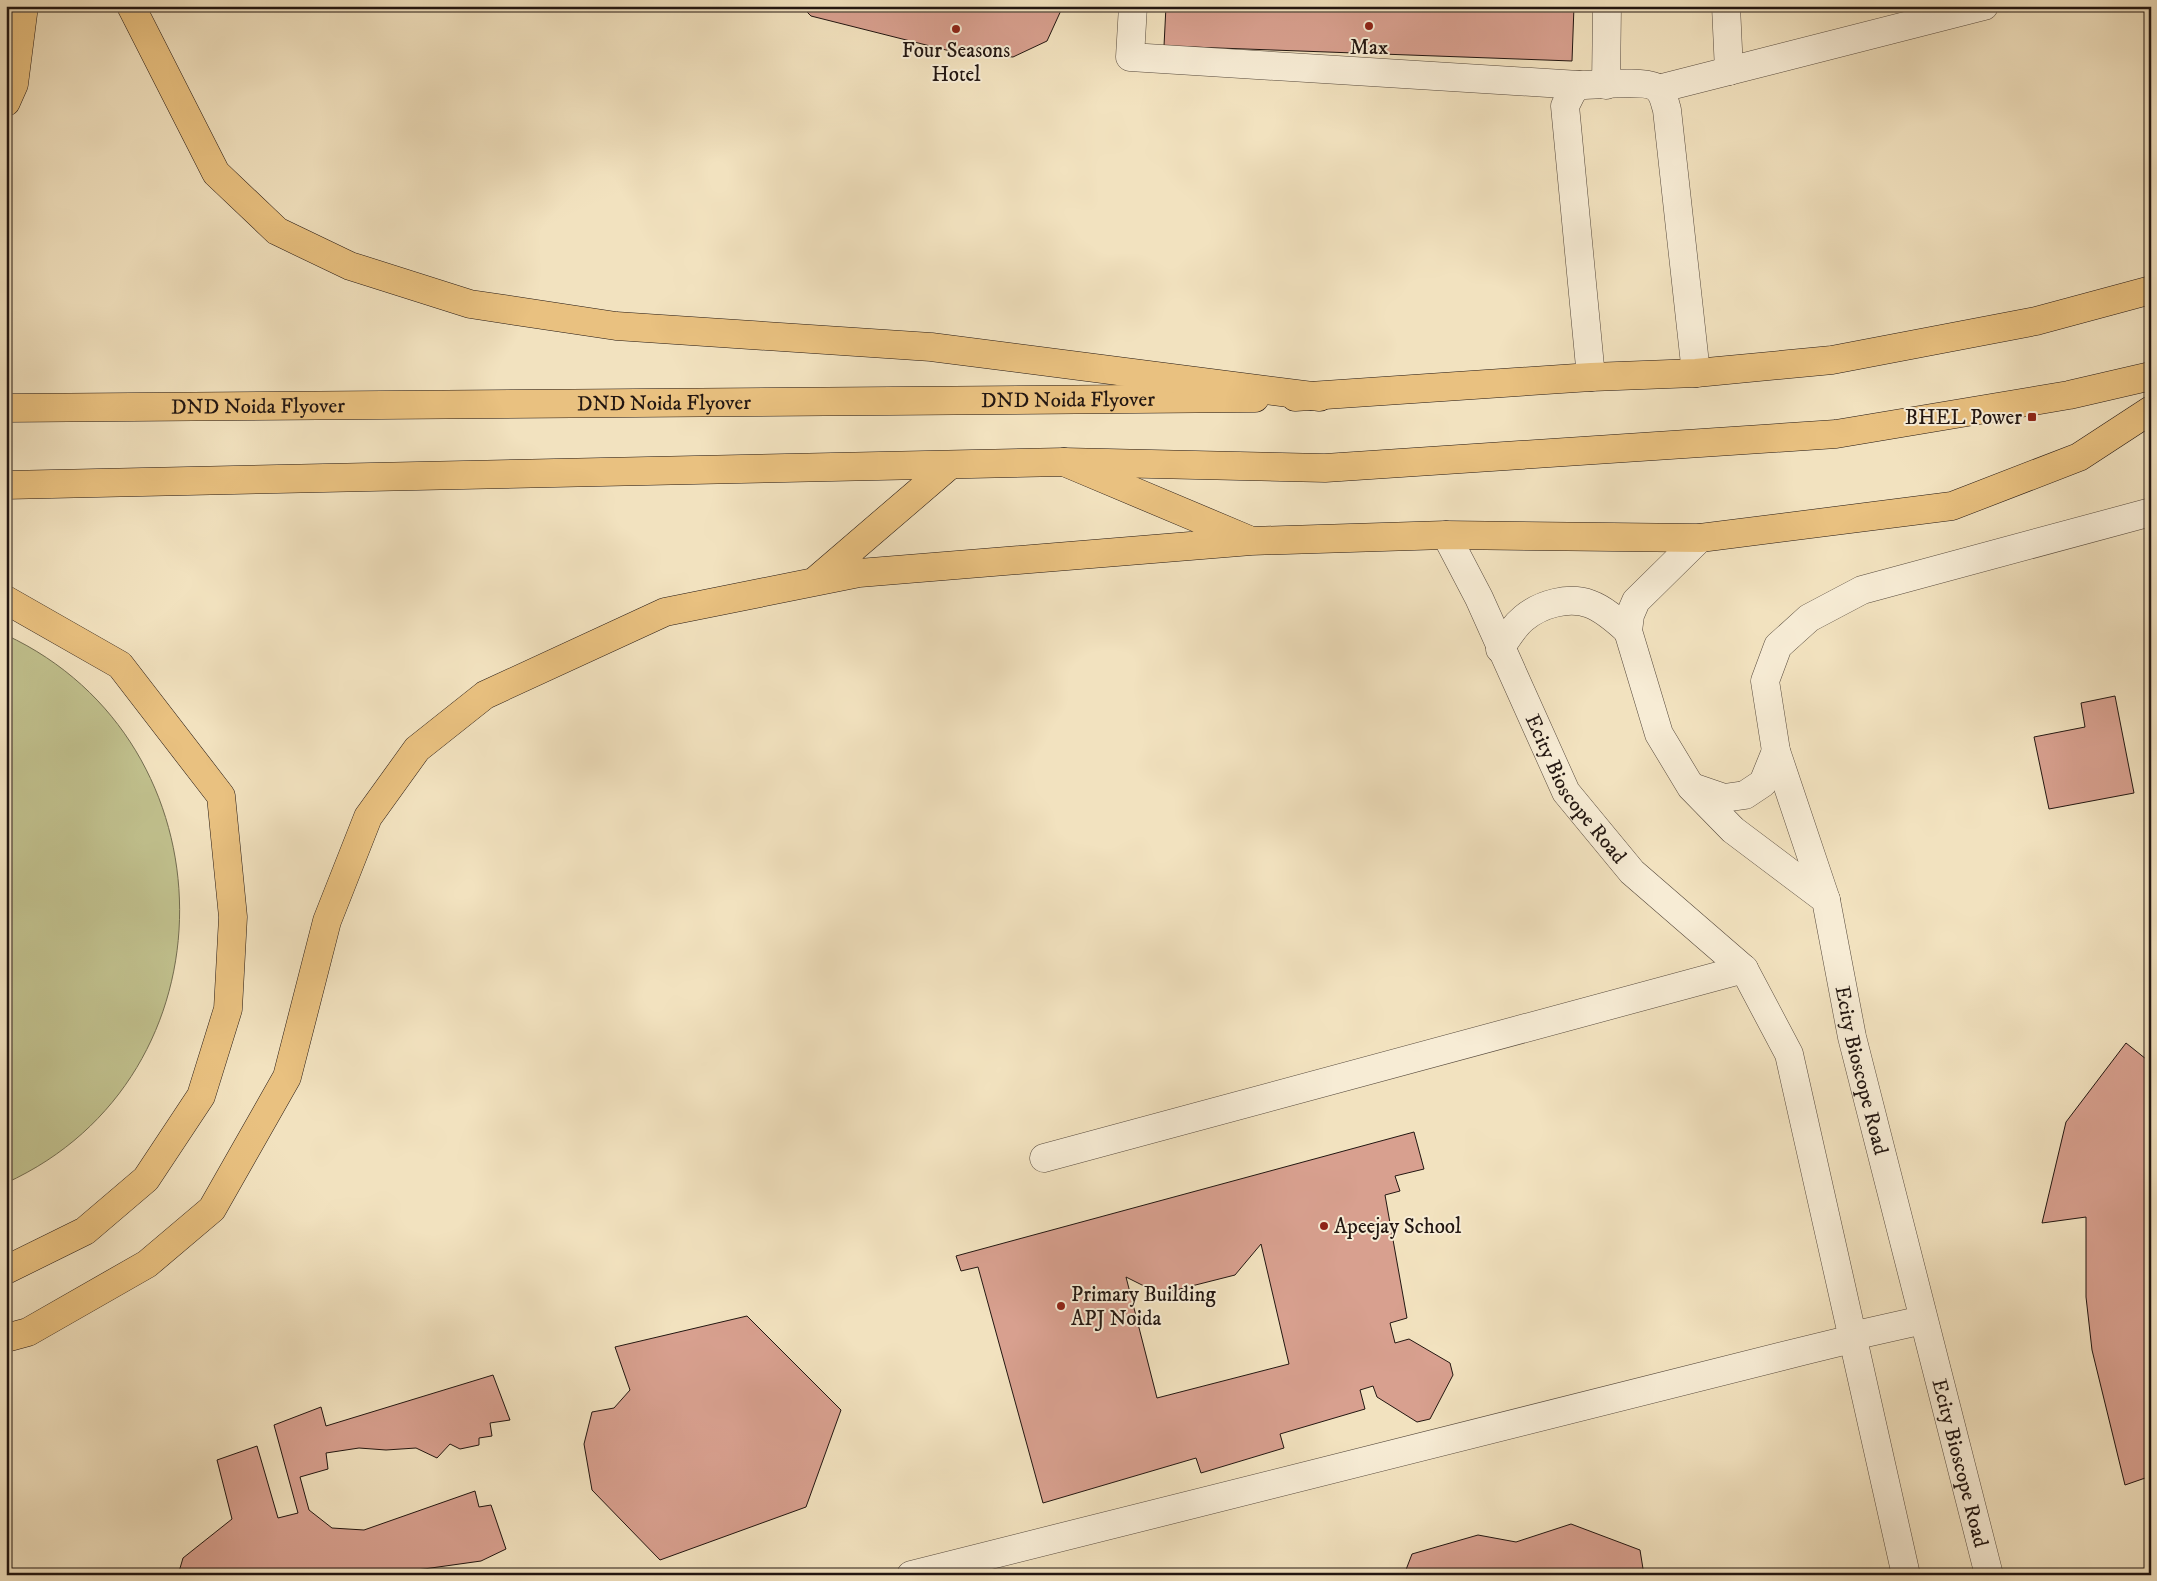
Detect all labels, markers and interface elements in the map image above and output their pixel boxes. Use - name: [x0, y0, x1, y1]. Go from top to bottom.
- marker: Max: [1363, 20, 1375, 32]
- marker: Four Seasons Hotel: [950, 23, 962, 35]
- place label: Max: [1350, 35, 1388, 61]
- place label: Four Seasons Hotel: [902, 38, 1010, 88]
- street label: DND Noida Flyover: [981, 387, 1155, 414]
- street label: DND Noida Flyover: [577, 390, 751, 417]
- street label: DND Noida Flyover: [171, 393, 345, 421]
- place label: BHEL Power: [1905, 405, 2022, 431]
- marker: BHEL Power: [2026, 411, 2038, 423]
- street label: Ecity Bioscope Road: [1519, 710, 1632, 870]
- street label: Ecity Bioscope Road: [1829, 984, 1894, 1158]
- place label: Apeejay School: [1334, 1214, 1462, 1240]
- marker: Apeejay School: [1318, 1220, 1330, 1232]
- place label: Primary Building APJ Noida: [1071, 1282, 1216, 1332]
- marker: Primary Building APJ Noida: [1055, 1300, 1067, 1312]
- street label: Ecity Bioscope Road: [1926, 1376, 1994, 1551]

